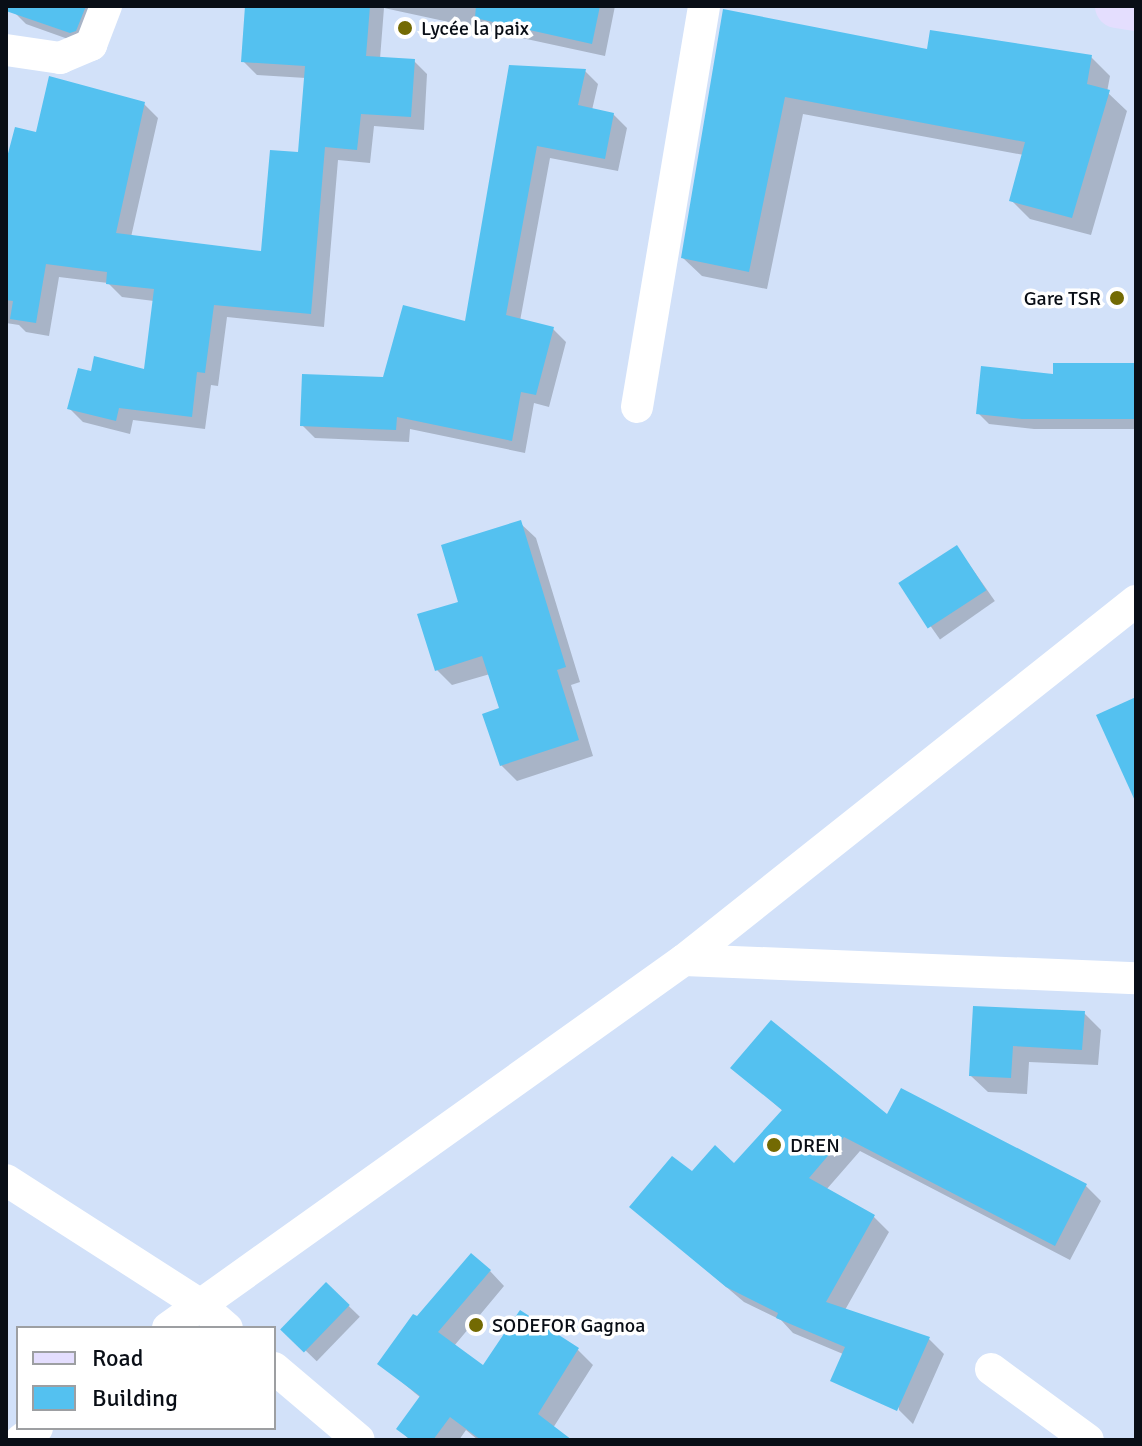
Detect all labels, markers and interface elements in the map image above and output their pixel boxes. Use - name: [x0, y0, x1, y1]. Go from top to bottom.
- place label: Lycée la paix: [421, 16, 529, 40]
- marker: Lycée la paix: [396, 19, 414, 37]
- place label: Gare TSR: [1024, 286, 1101, 310]
- marker: Gare TSR: [1108, 289, 1126, 307]
- place label: DREN: [790, 1133, 840, 1157]
- marker: DREN: [765, 1136, 783, 1154]
- place label: SODEFOR Gagnoa: [492, 1313, 645, 1337]
- marker: SODEFOR Gagnoa: [467, 1316, 485, 1334]
- legend: [16, 1326, 276, 1430]
- text: Road: [92, 1343, 143, 1373]
- text: Building: [92, 1383, 178, 1413]

